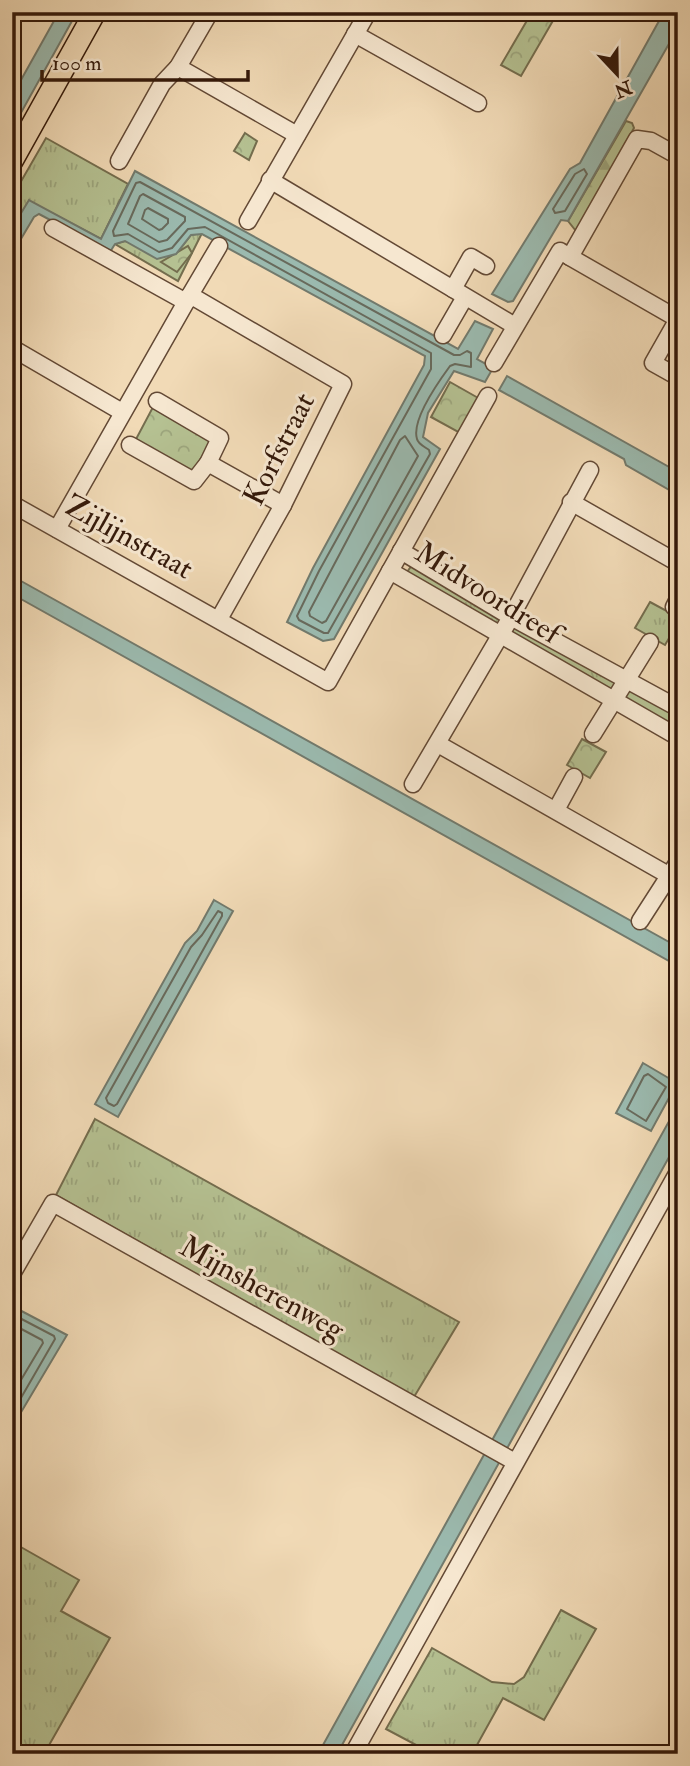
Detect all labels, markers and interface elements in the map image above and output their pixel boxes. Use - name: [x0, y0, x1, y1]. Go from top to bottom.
- scale bar: [42, 38, 248, 82]
- north arrow: [582, 38, 652, 108]
- text: 100 m: [52, 50, 102, 77]
- text: N: [610, 74, 636, 104]
- street label: Korfstraat: [235, 386, 323, 511]
- street label: Zijlijnstraat: [58, 487, 200, 587]
- street label: Midvoordreef: [408, 534, 571, 655]
- street label: Mijnsherenweg: [173, 1228, 352, 1349]

